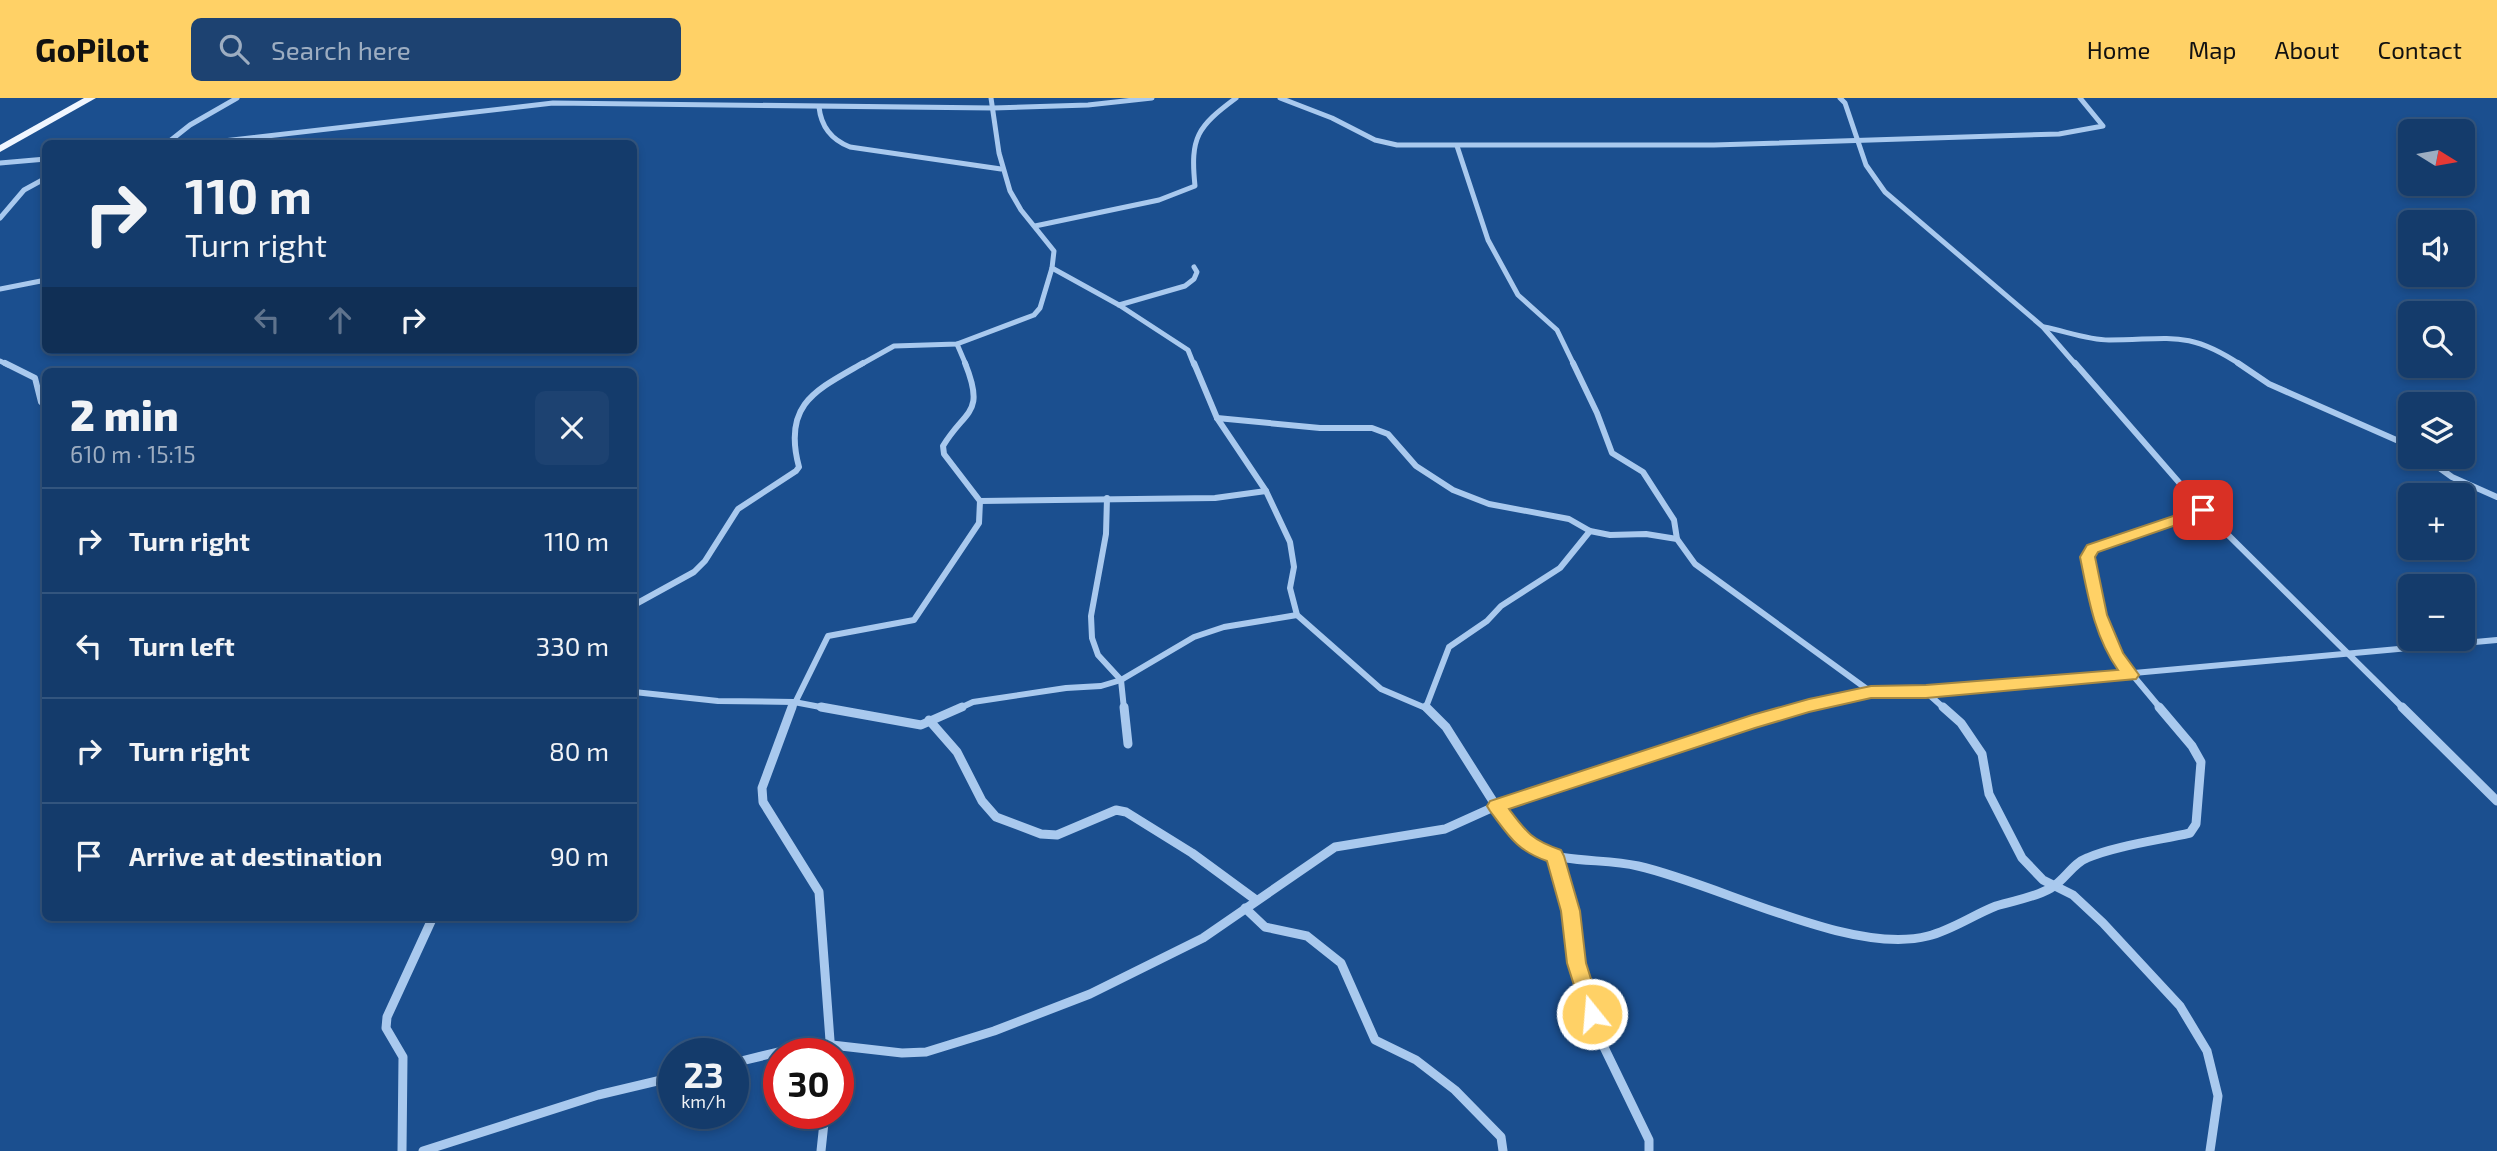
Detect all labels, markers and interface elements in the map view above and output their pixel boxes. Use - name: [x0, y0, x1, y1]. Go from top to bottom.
- search box: [191, 18, 681, 81]
- text: GoPilot: [35, 29, 149, 69]
- icon: search: [215, 30, 253, 68]
- text: Search here: [271, 34, 411, 65]
- text: Home: [2087, 35, 2150, 64]
- text: Map: [2188, 35, 2236, 64]
- text: About: [2274, 35, 2340, 64]
- text: Contact: [2378, 35, 2462, 64]
- north arrow: [2398, 119, 2474, 196]
- map controls: [2398, 119, 2475, 651]
- text: 110 m: [185, 165, 312, 224]
- icon: right: [70, 168, 161, 259]
- button: sound: [2398, 210, 2475, 287]
- text: Turn right: [185, 225, 327, 263]
- icon: left: [248, 301, 286, 339]
- icon: ahead: [321, 301, 359, 339]
- icon: right: [394, 301, 432, 339]
- button: search: [2398, 301, 2475, 378]
- text: 2 min: [70, 389, 179, 439]
- button: close: [535, 391, 609, 465]
- button: layers: [2398, 392, 2475, 469]
- text: 610 m · 15:15: [70, 440, 196, 468]
- pin: [2173, 480, 2233, 540]
- button: +: [2398, 483, 2475, 560]
- icon: arrive: [2184, 491, 2222, 529]
- icon: right: [70, 522, 108, 560]
- text: Turn right: [129, 525, 250, 556]
- text: 110 m: [544, 525, 609, 556]
- button: −: [2398, 574, 2475, 651]
- icon: left: [70, 627, 108, 665]
- text: Turn left: [129, 630, 235, 661]
- text: 330 m: [536, 630, 609, 661]
- icon: right: [70, 732, 108, 770]
- text: Turn right: [129, 735, 250, 766]
- text: 80 m: [549, 735, 609, 766]
- icon: arrive: [70, 837, 108, 875]
- text: Arrive at destination: [129, 840, 382, 871]
- text: 90 m: [550, 840, 609, 871]
- position arrow: [1555, 977, 1629, 1051]
- speed limit sign: 30: [763, 1038, 854, 1129]
- text: 23: [683, 1053, 724, 1095]
- text: km/h: [681, 1090, 726, 1112]

